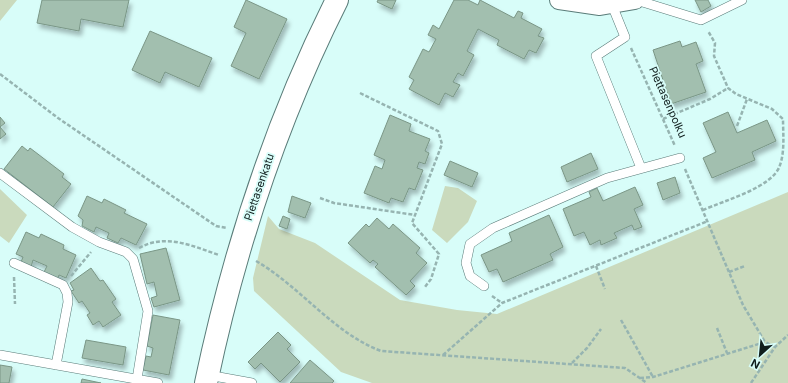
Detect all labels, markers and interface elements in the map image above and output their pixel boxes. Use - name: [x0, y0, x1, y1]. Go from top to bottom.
- street label: Piettasenpolku: [646, 64, 690, 140]
- street label: Piettasenkatu: [241, 151, 277, 223]
- north arrow: [740, 335, 780, 375]
- text: N: [749, 356, 762, 372]

